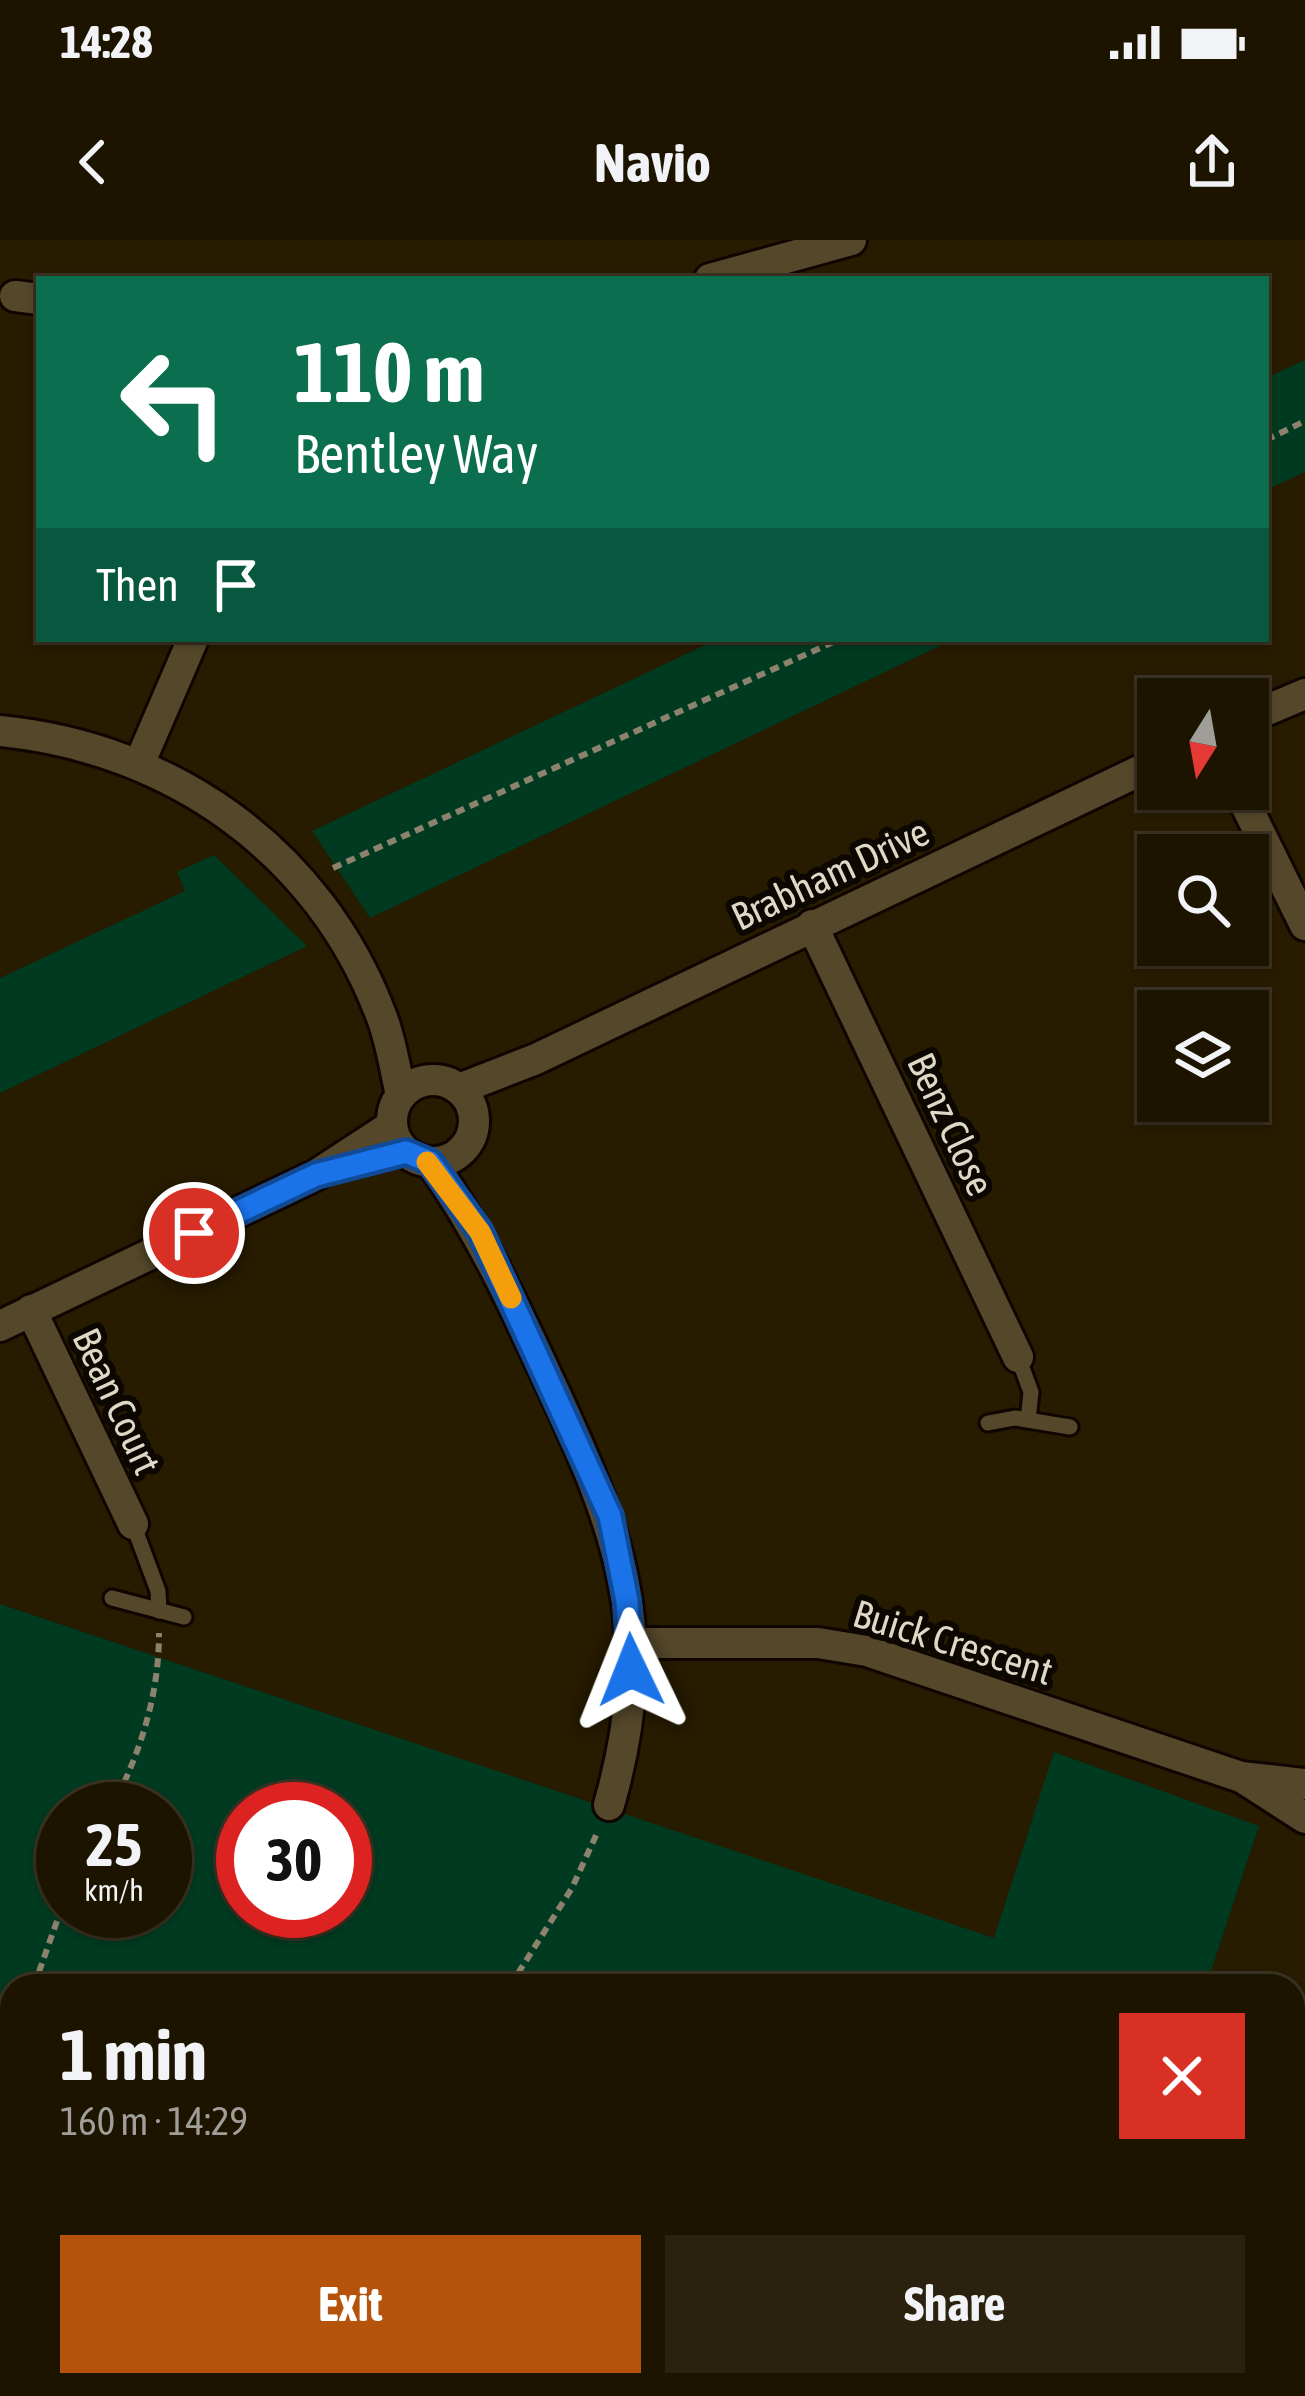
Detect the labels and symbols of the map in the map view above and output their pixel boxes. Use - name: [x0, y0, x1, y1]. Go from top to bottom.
- north arrow: [1137, 678, 1269, 810]
- street label: Brabham Drive: [725, 809, 935, 939]
- street label: Benz Close: [899, 1046, 1003, 1202]
- pin: [143, 1182, 245, 1284]
- street label: Bean Court: [64, 1321, 170, 1481]
- street label: Buick Crescent: [848, 1591, 1058, 1693]
- position arrow: [568, 1607, 694, 1733]
- speed limit sign: 30: [216, 1782, 372, 1938]

